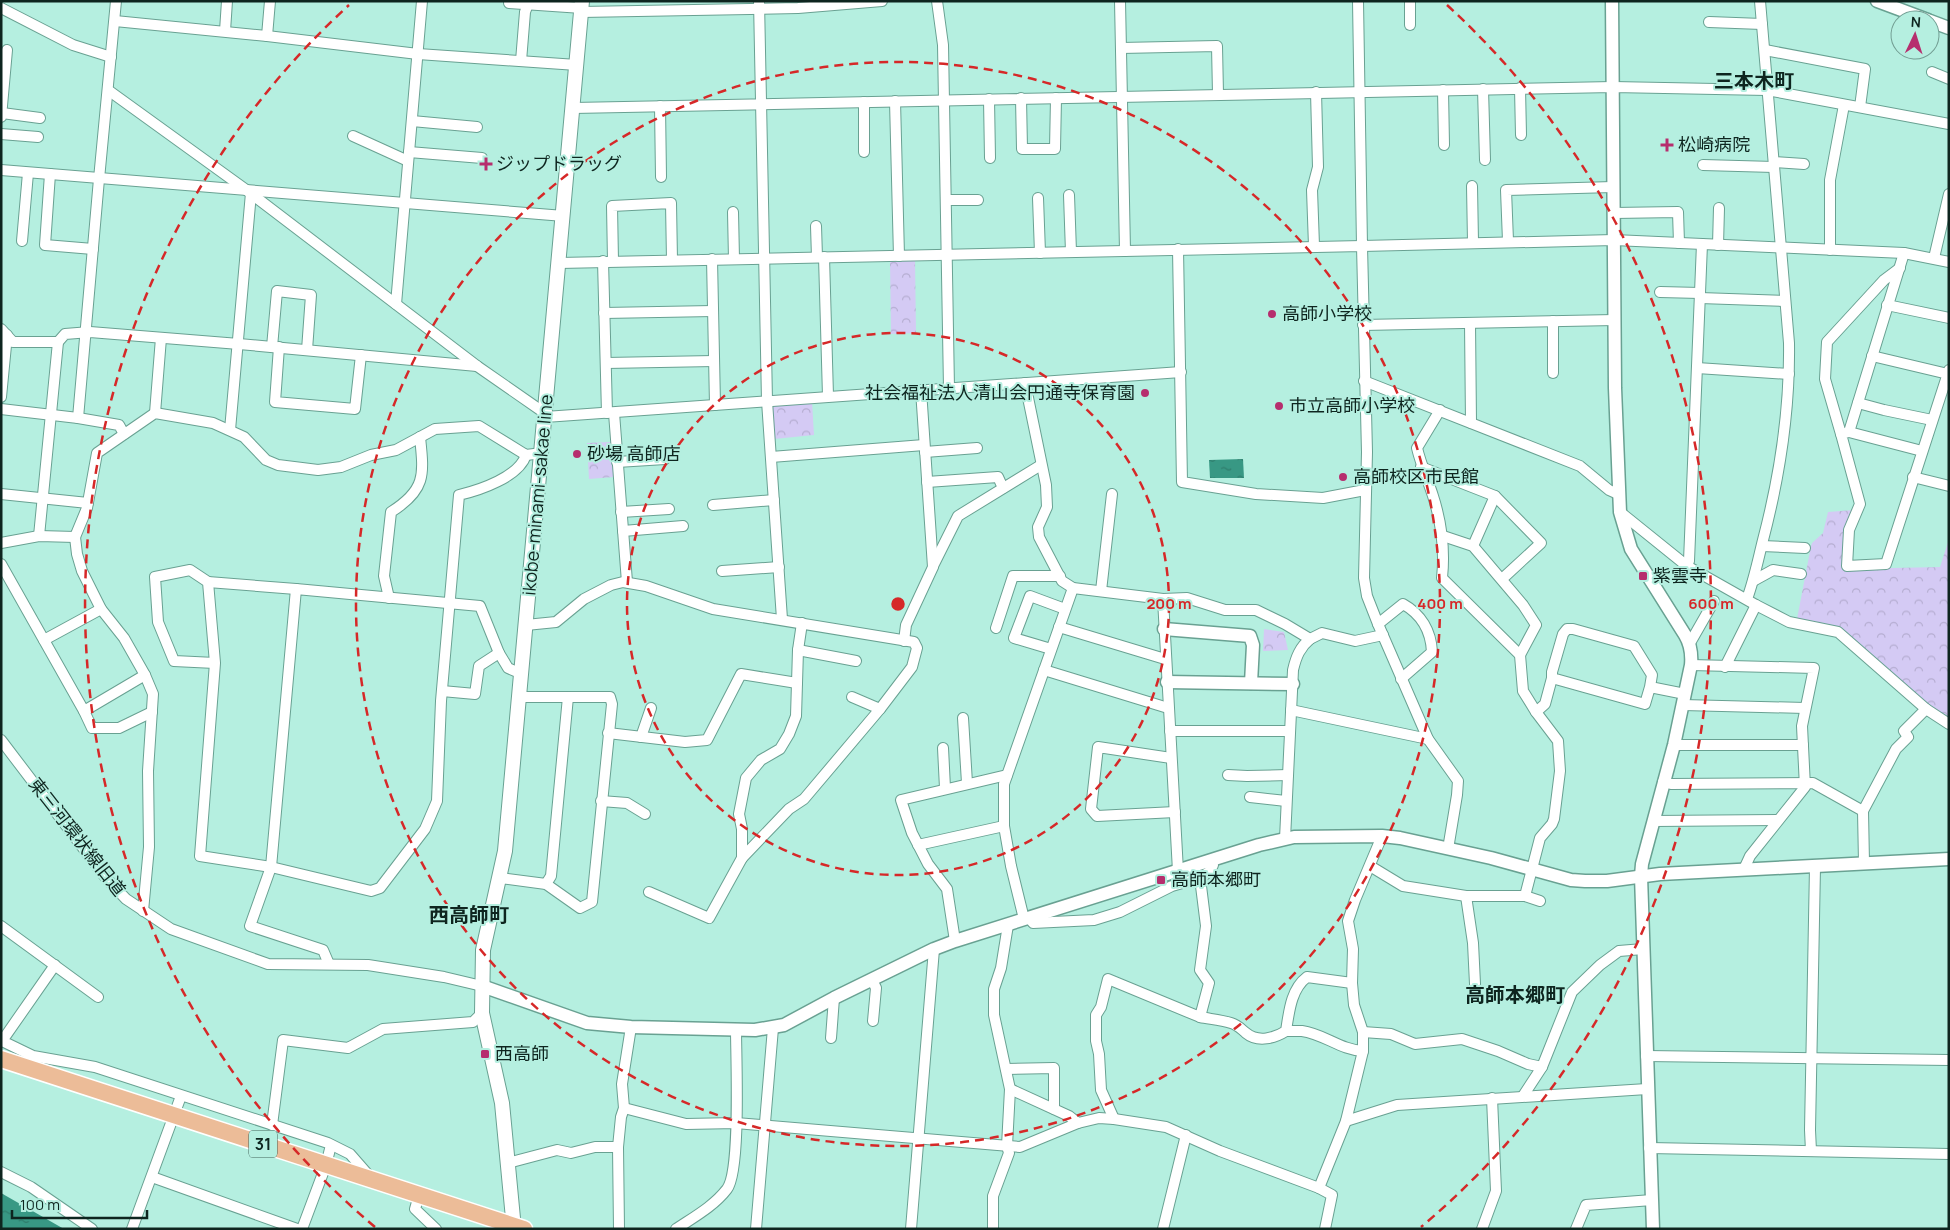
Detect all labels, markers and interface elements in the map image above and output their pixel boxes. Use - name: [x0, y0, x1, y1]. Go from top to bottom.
- north arrow: [1890, 10, 1940, 60]
- text: N: [1910, 12, 1922, 31]
- district label: 三本木町: [1714, 67, 1794, 94]
- place label: 松崎病院: [1678, 132, 1750, 156]
- marker: 松崎病院: [1660, 138, 1674, 152]
- place label: ジップドラッグ: [496, 151, 622, 175]
- marker: ジップドラッグ: [480, 158, 492, 170]
- place label: 高師小学校: [1282, 301, 1372, 325]
- marker: 高師小学校: [1266, 308, 1278, 320]
- place label: 社会福祉法人清山会円通寺保育園: [865, 380, 1135, 404]
- marker: 社会福祉法人清山会円通寺保育園: [1139, 387, 1151, 399]
- street label: ikobe-minami-sakae line: [516, 393, 558, 596]
- place label: 市立高師小学校: [1289, 393, 1415, 417]
- marker: 市立高師小学校: [1273, 400, 1285, 412]
- place label: 砂場 高師店: [587, 441, 681, 465]
- marker: 砂場 高師店: [571, 448, 583, 460]
- place label: 高師校区市民館: [1353, 464, 1479, 488]
- marker: 高師校区市民館: [1337, 471, 1349, 483]
- place label: 紫雲寺: [1653, 563, 1707, 587]
- marker: 紫雲寺: [1637, 570, 1649, 582]
- text: 200 m: [1146, 593, 1192, 614]
- text: 400 m: [1417, 593, 1463, 614]
- text: 600 m: [1688, 593, 1734, 614]
- centre of rings: [889, 595, 907, 613]
- street label: 東三河環状線旧道: [24, 772, 132, 901]
- place label: 高師本郷町: [1171, 867, 1261, 891]
- marker: 高師本郷町: [1155, 874, 1167, 886]
- district label: 西高師町: [429, 901, 509, 928]
- district label: 高師本郷町: [1465, 981, 1565, 1008]
- place label: 西高師: [495, 1041, 549, 1065]
- marker: 西高師: [479, 1048, 491, 1060]
- road number: 31: [249, 1130, 277, 1158]
- scale bar: [12, 1188, 148, 1220]
- text: 100 m: [20, 1194, 60, 1215]

